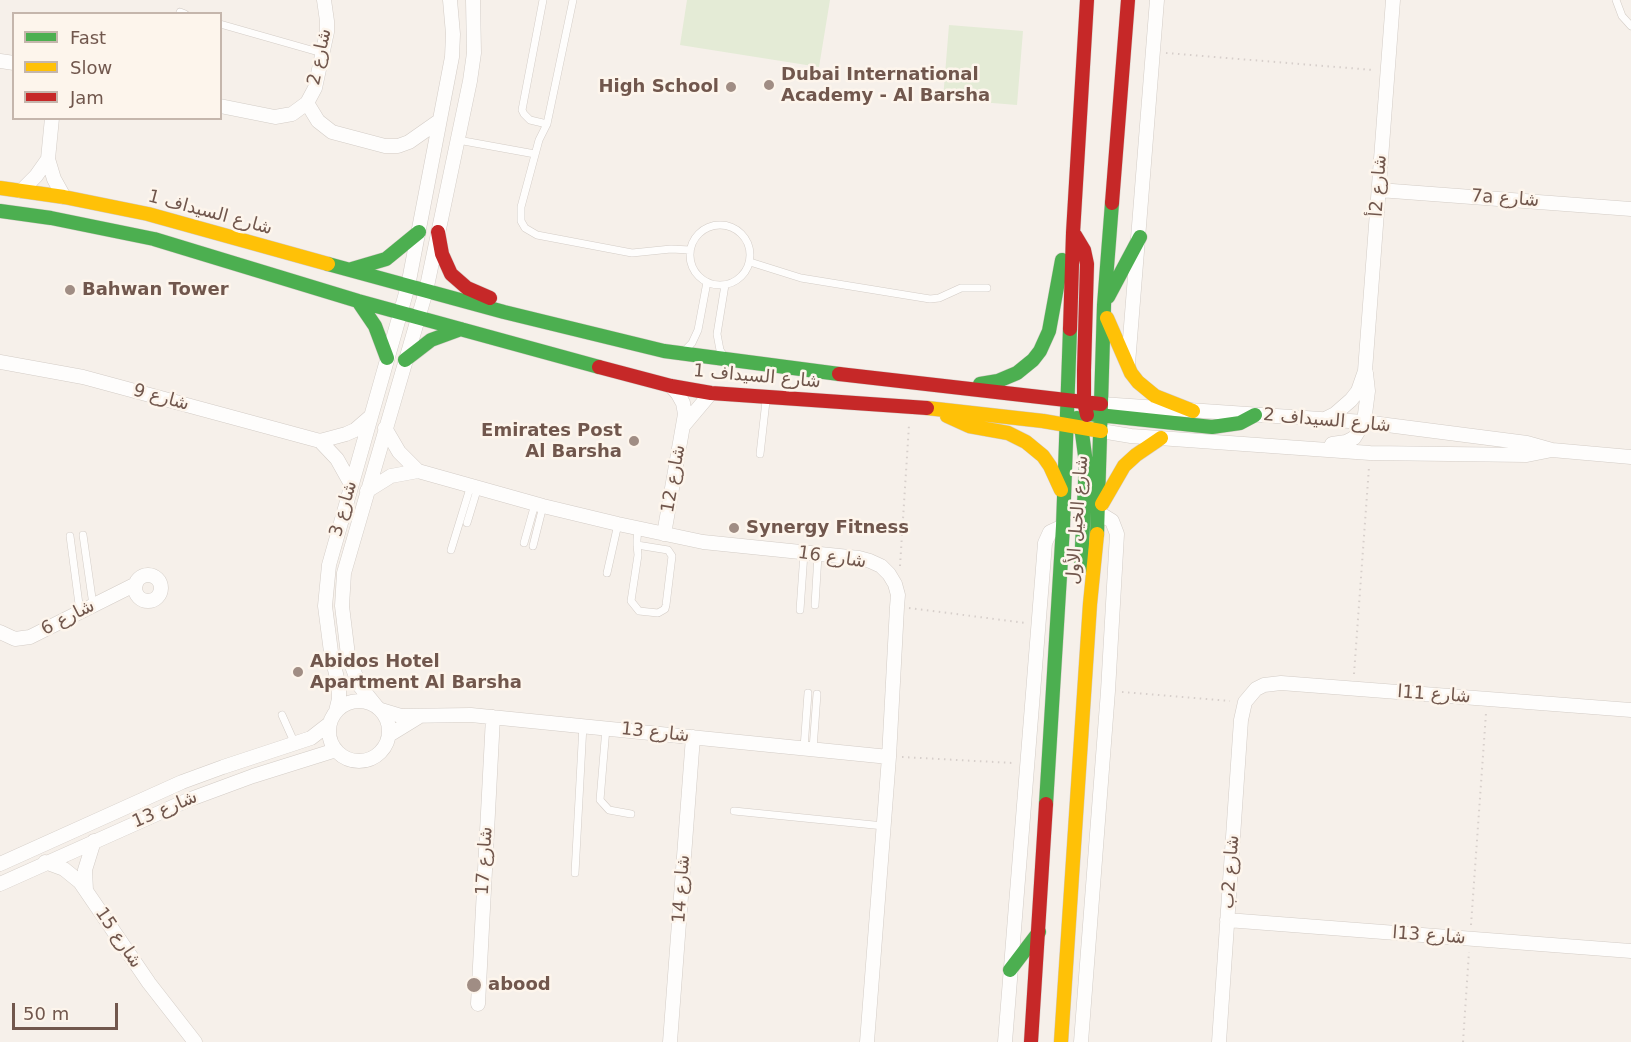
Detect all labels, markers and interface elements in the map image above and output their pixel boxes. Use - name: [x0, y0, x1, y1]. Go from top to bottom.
- legend: [12, 12, 222, 120]
- text: Fast: [70, 27, 106, 48]
- street label: شارع 2: [303, 27, 337, 87]
- text: Slow: [70, 57, 112, 78]
- place label: Dubai International Academy - Al Barsha: [781, 64, 990, 106]
- place label: High School: [598, 76, 719, 98]
- marker: Dubai International Academy - Al Barsha: [762, 78, 776, 92]
- marker: High School: [724, 80, 738, 94]
- text: Jam: [70, 87, 104, 108]
- street label: شارع 2أ: [1366, 154, 1392, 218]
- street label: شارع السيداف 1: [145, 186, 275, 240]
- street label: 7a شارع: [1470, 186, 1540, 212]
- place label: Bahwan Tower: [82, 279, 229, 301]
- marker: Bahwan Tower: [63, 283, 77, 297]
- street label: شارع السيداف 1: [692, 361, 822, 393]
- street label: شارع 9: [131, 380, 191, 416]
- street label: شارع السيداف 2: [1262, 405, 1392, 437]
- place label: Emirates Post Al Barsha: [481, 420, 622, 462]
- marker: Emirates Post Al Barsha: [627, 434, 641, 448]
- street label: شارع 12: [657, 443, 691, 515]
- street label: شارع الخيل الأول: [1063, 455, 1093, 585]
- street label: شارع 3: [326, 479, 362, 539]
- place label: Synergy Fitness: [746, 517, 909, 539]
- marker: Synergy Fitness: [727, 521, 741, 535]
- street label: شارع 16: [797, 543, 867, 573]
- street label: شارع 6: [38, 595, 98, 641]
- place label: Abidos Hotel Apartment Al Barsha: [310, 651, 522, 694]
- marker: Abidos Hotel Apartment Al Barsha: [291, 665, 305, 679]
- street label: شارع 11ا: [1397, 682, 1471, 708]
- street label: شارع 13: [620, 719, 690, 747]
- street label: شارع 13: [129, 787, 201, 833]
- street label: شارع 17: [472, 826, 498, 896]
- street label: شارع 2ب: [1218, 834, 1244, 910]
- street label: شارع 14: [669, 854, 695, 924]
- street label: شارع 15: [90, 904, 146, 972]
- street label: شارع 13ا: [1392, 923, 1466, 949]
- place label: abood: [488, 974, 551, 996]
- marker: abood: [465, 976, 483, 994]
- scale bar: [15, 991, 122, 1029]
- text: 50 m: [23, 1003, 69, 1024]

